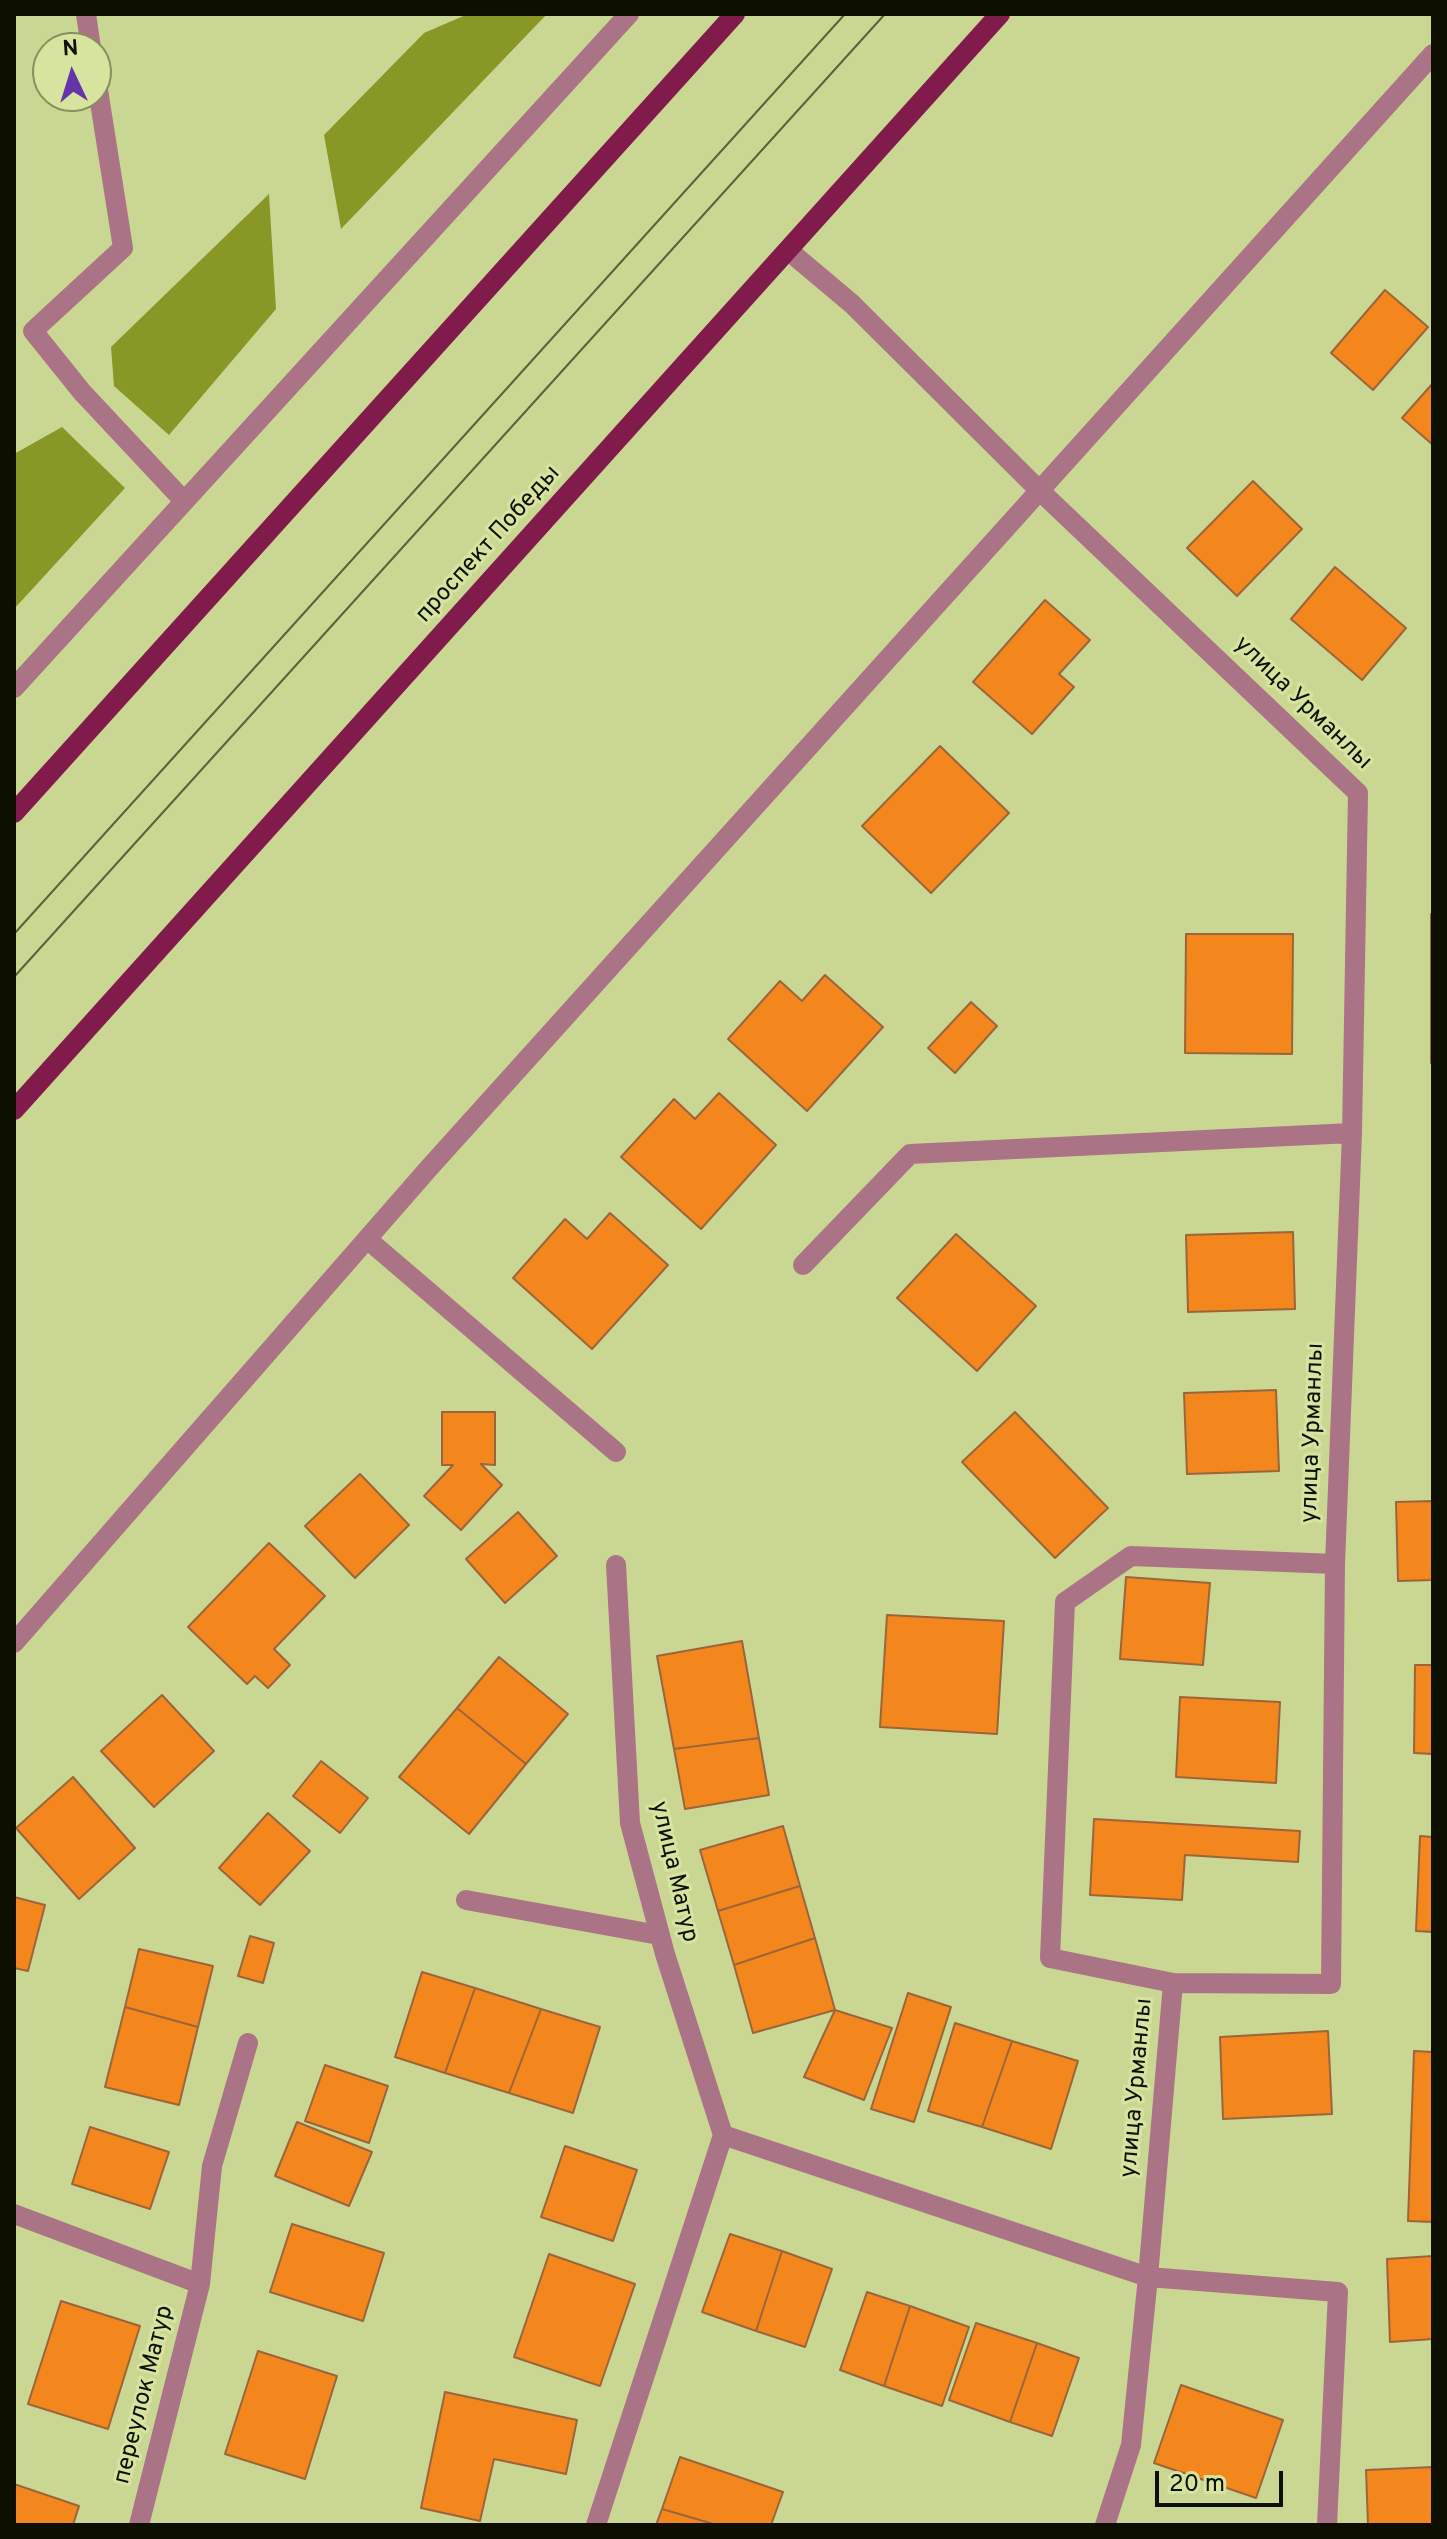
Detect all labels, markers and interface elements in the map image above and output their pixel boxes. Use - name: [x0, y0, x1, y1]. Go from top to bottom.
- north arrow: [32, 32, 112, 112]
- text: N: [62, 36, 79, 64]
- street label: проспект Победы: [411, 460, 567, 630]
- street label: улица Урманлы: [1227, 631, 1377, 777]
- street label: улица Урманлы: [1296, 1342, 1332, 1524]
- street label: улица Матур: [643, 1799, 703, 1945]
- street label: улица Урманлы: [1116, 1997, 1160, 2179]
- street label: переулок Матур: [109, 2303, 181, 2487]
- scale bar: [1159, 2455, 1287, 2505]
- text: 20 m: [1169, 2470, 1225, 2500]

